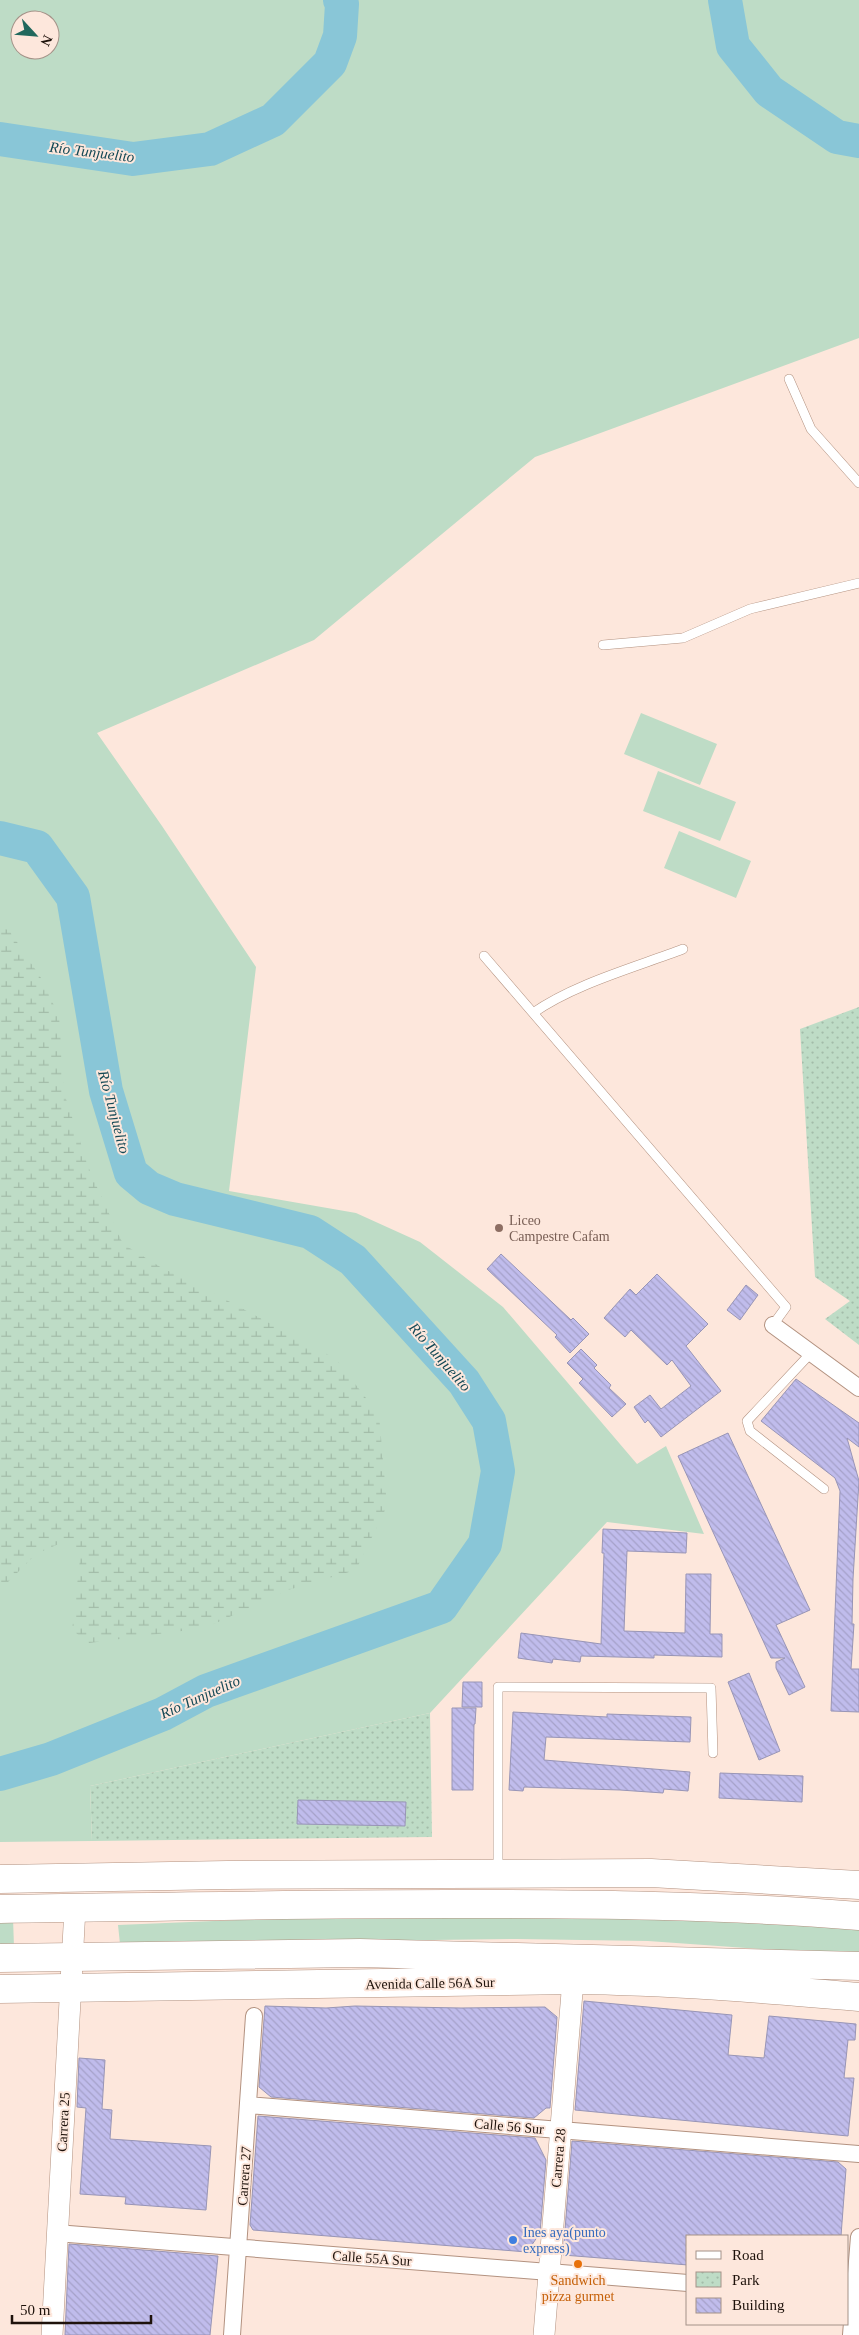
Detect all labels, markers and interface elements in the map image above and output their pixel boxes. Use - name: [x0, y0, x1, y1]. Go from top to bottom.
- north arrow: [10, 10, 60, 60]
- text: N: [37, 33, 55, 48]
- water label: Río Tunjuelito: [48, 139, 136, 165]
- water label: Río Tunjuelito: [95, 1068, 133, 1156]
- place label: Liceo Campestre Cafam: [509, 1213, 610, 1244]
- marker: Liceo Campestre Cafam: [493, 1222, 505, 1234]
- water label: Río Tunjuelito: [405, 1319, 474, 1395]
- water label: Río Tunjuelito: [157, 1672, 243, 1722]
- street label: Avenida Calle 56A Sur: [365, 1975, 495, 1992]
- street label: Carrera 25: [54, 2092, 73, 2152]
- street label: Calle 56 Sur: [473, 2116, 545, 2137]
- street label: Carrera 28: [548, 2128, 569, 2188]
- street label: Carrera 27: [235, 2146, 254, 2206]
- place label: Ines aya(punto express): [523, 2225, 606, 2257]
- marker: Ines aya(punto express): [507, 2234, 519, 2246]
- legend: [686, 2235, 849, 2325]
- text: Road: [732, 2247, 764, 2263]
- street label: Calle 55A Sur: [332, 2248, 412, 2269]
- marker: Sandwich pizza gurmet: [572, 2258, 584, 2270]
- text: Park: [732, 2272, 760, 2288]
- place label: Sandwich pizza gurmet: [542, 2273, 614, 2304]
- scale bar: [12, 2292, 151, 2324]
- text: Building: [732, 2297, 785, 2313]
- text: 50 m: [20, 2302, 51, 2318]

